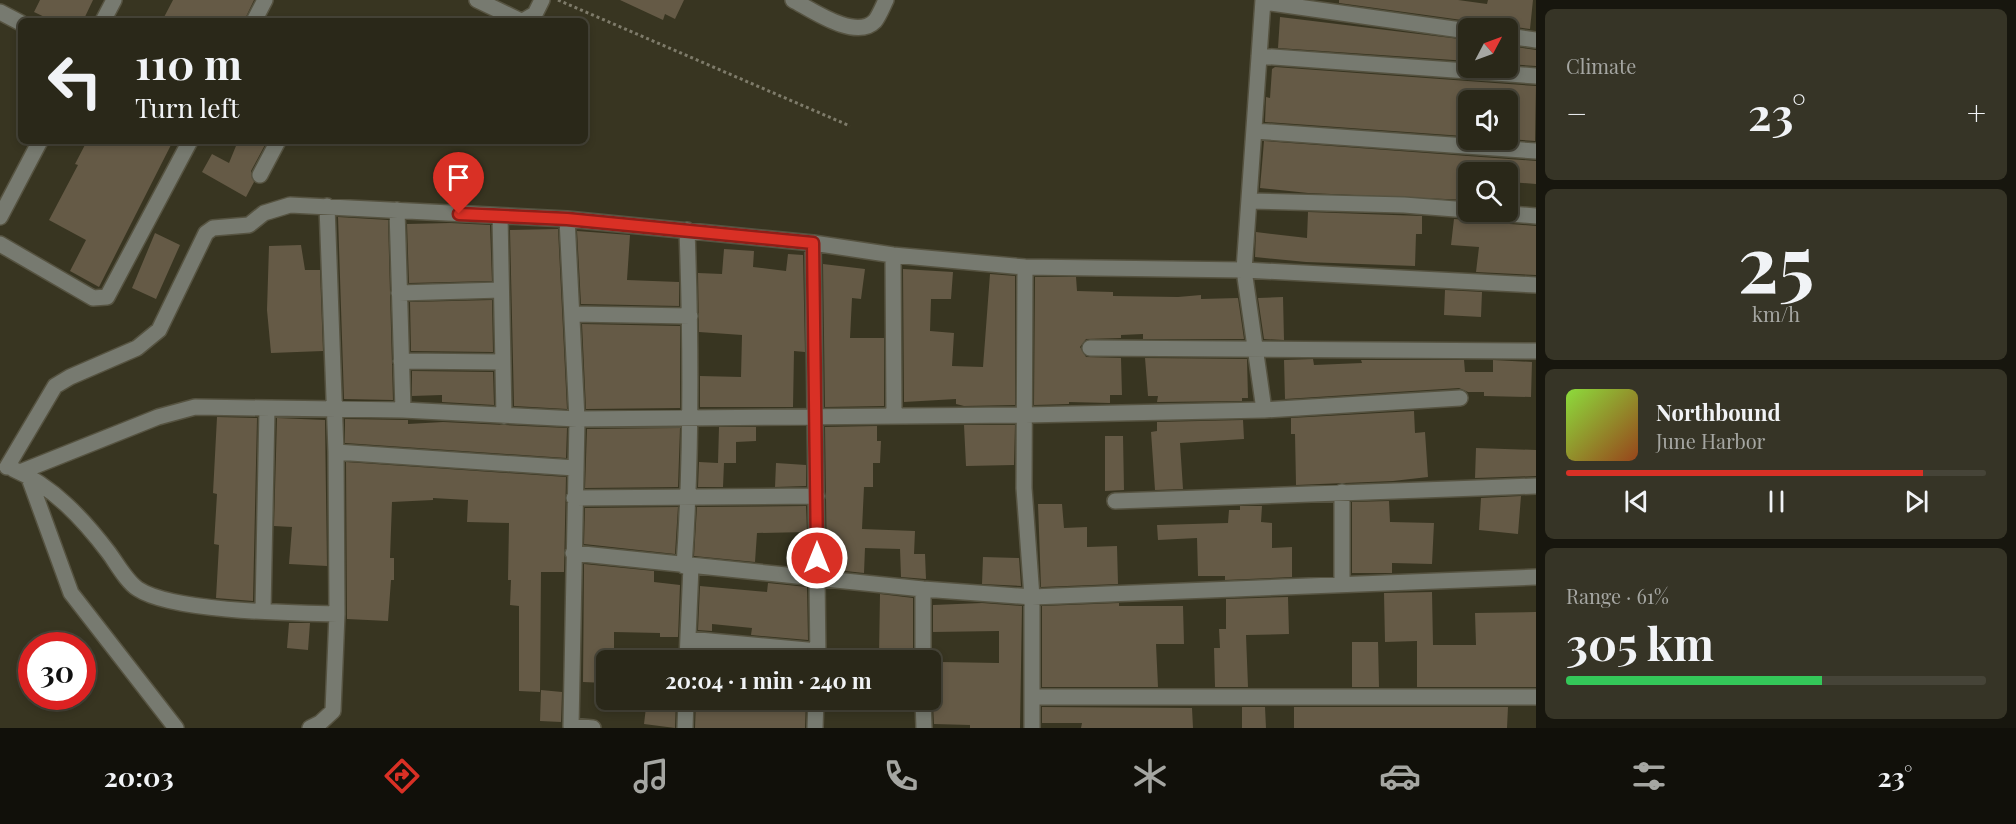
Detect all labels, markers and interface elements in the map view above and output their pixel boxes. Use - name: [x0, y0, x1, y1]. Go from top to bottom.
- north arrow: [1458, 18, 1518, 78]
- map controls: [1458, 18, 1518, 222]
- text: 110 m: [135, 35, 242, 91]
- icon: left: [36, 42, 114, 120]
- text: Climate: [1566, 52, 1636, 79]
- text: 23°: [1748, 82, 1806, 142]
- text: Turn left: [135, 89, 239, 125]
- button: sound: [1458, 90, 1518, 150]
- text: −: [1566, 90, 1587, 134]
- text: +: [1967, 90, 1986, 134]
- pin: [433, 152, 484, 214]
- icon: arrive: [442, 161, 475, 194]
- button: search: [1458, 162, 1518, 222]
- text: 25: [1738, 209, 1814, 313]
- text: km/h: [1752, 300, 1800, 327]
- text: Northbound: [1656, 397, 1781, 427]
- text: June Harbor: [1656, 427, 1766, 454]
- icon: previous: [1620, 485, 1653, 518]
- icon: pause: [1760, 485, 1793, 518]
- icon: next: [1900, 485, 1933, 518]
- position arrow: [785, 526, 849, 590]
- text: Range · 61%: [1566, 582, 1669, 609]
- text: 305 km: [1566, 612, 1714, 672]
- speed limit sign: 30: [18, 632, 96, 710]
- text: 20:04 · 1 min · 240 m: [665, 665, 872, 695]
- icon: directions: [381, 755, 423, 797]
- icon: music: [630, 755, 672, 797]
- icon: phone: [880, 755, 922, 797]
- icon: climate: [1129, 755, 1171, 797]
- icon: car: [1379, 755, 1421, 797]
- icon: filters: [1628, 755, 1670, 797]
- text: 20:03: [104, 758, 174, 794]
- text: 23°: [1877, 758, 1912, 794]

